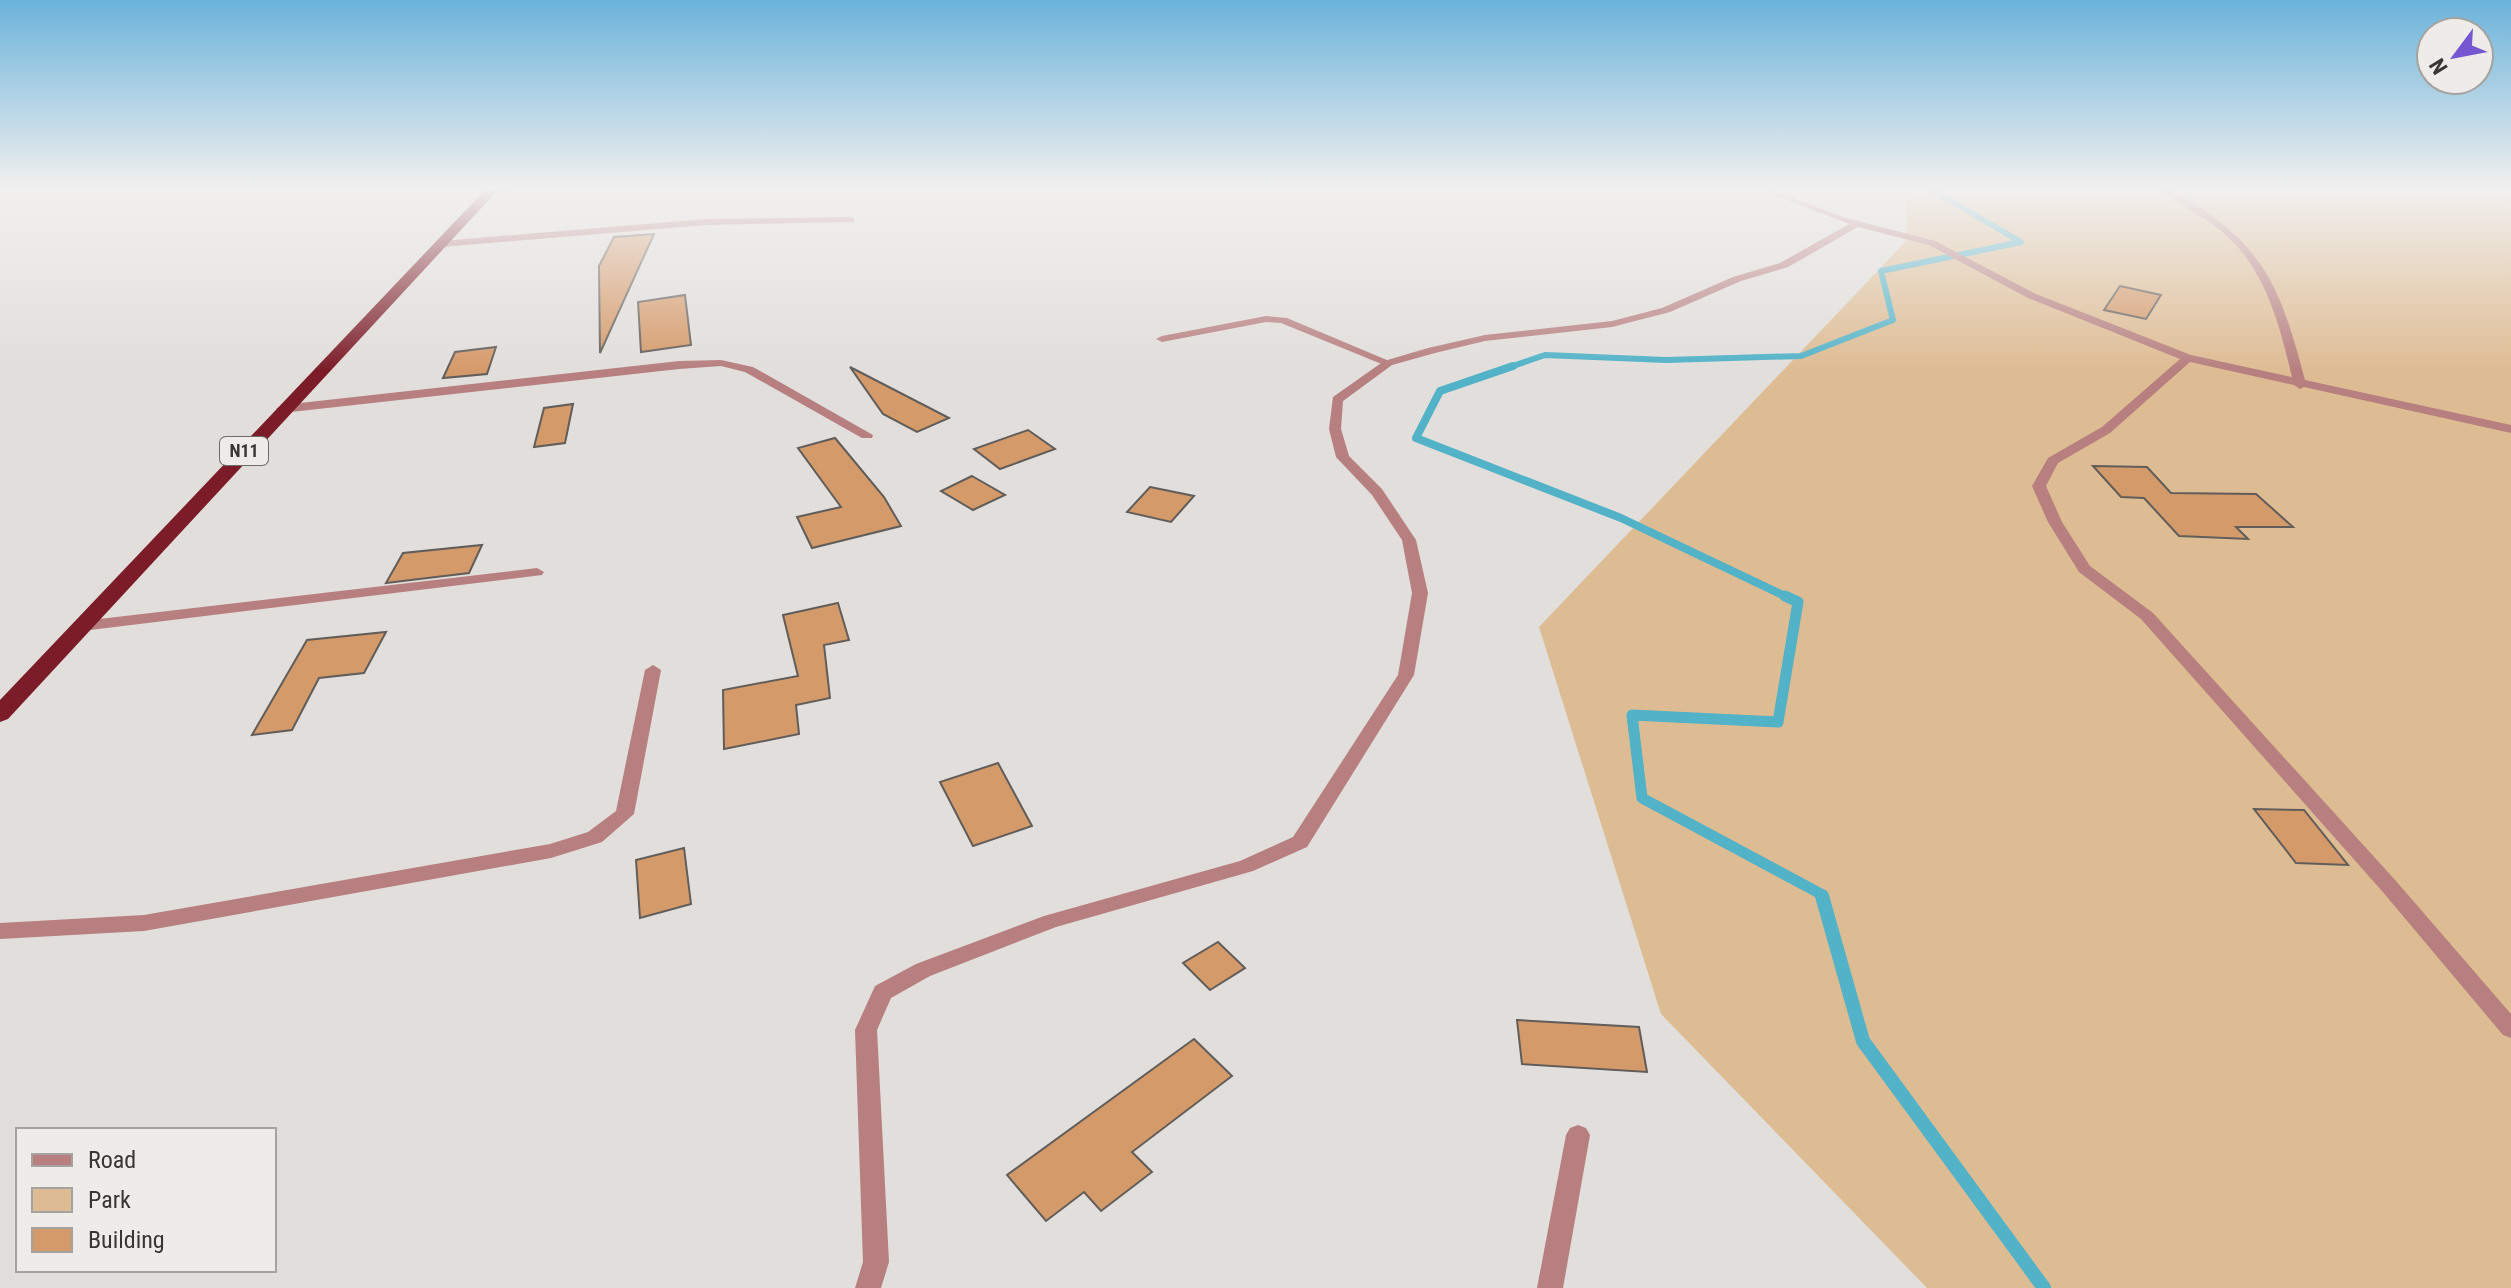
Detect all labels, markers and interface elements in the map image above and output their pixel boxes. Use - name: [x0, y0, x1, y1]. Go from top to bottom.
- north arrow: [2415, 16, 2495, 96]
- text: N: [2424, 54, 2453, 79]
- road number: N11: [220, 437, 268, 465]
- legend: [16, 1128, 276, 1272]
- text: Road: [88, 1146, 136, 1174]
- text: Park: [88, 1186, 131, 1214]
- text: Building: [88, 1226, 165, 1254]

